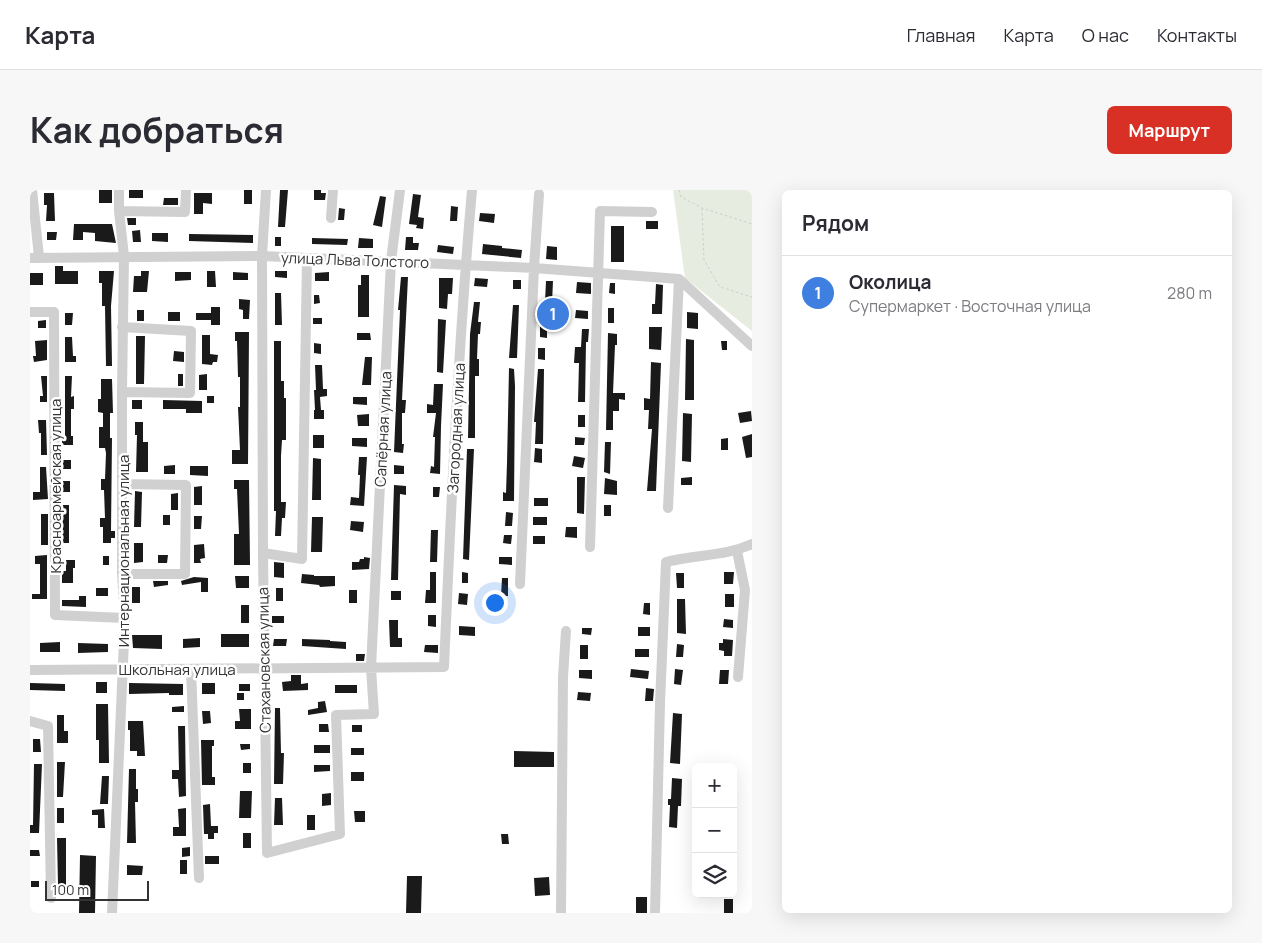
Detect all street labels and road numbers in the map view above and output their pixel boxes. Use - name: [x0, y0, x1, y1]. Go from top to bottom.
- street label: улица Льва Толстого: [280, 247, 430, 273]
- street label: Загородная улица: [442, 362, 470, 494]
- street label: Сапёрная улица: [369, 370, 397, 488]
- street label: Красноармейская улица: [45, 399, 66, 573]
- street label: Интернациональная улица: [113, 455, 134, 647]
- street label: Стахановская улица: [252, 587, 276, 733]
- street label: Школьная улица: [118, 659, 236, 680]

